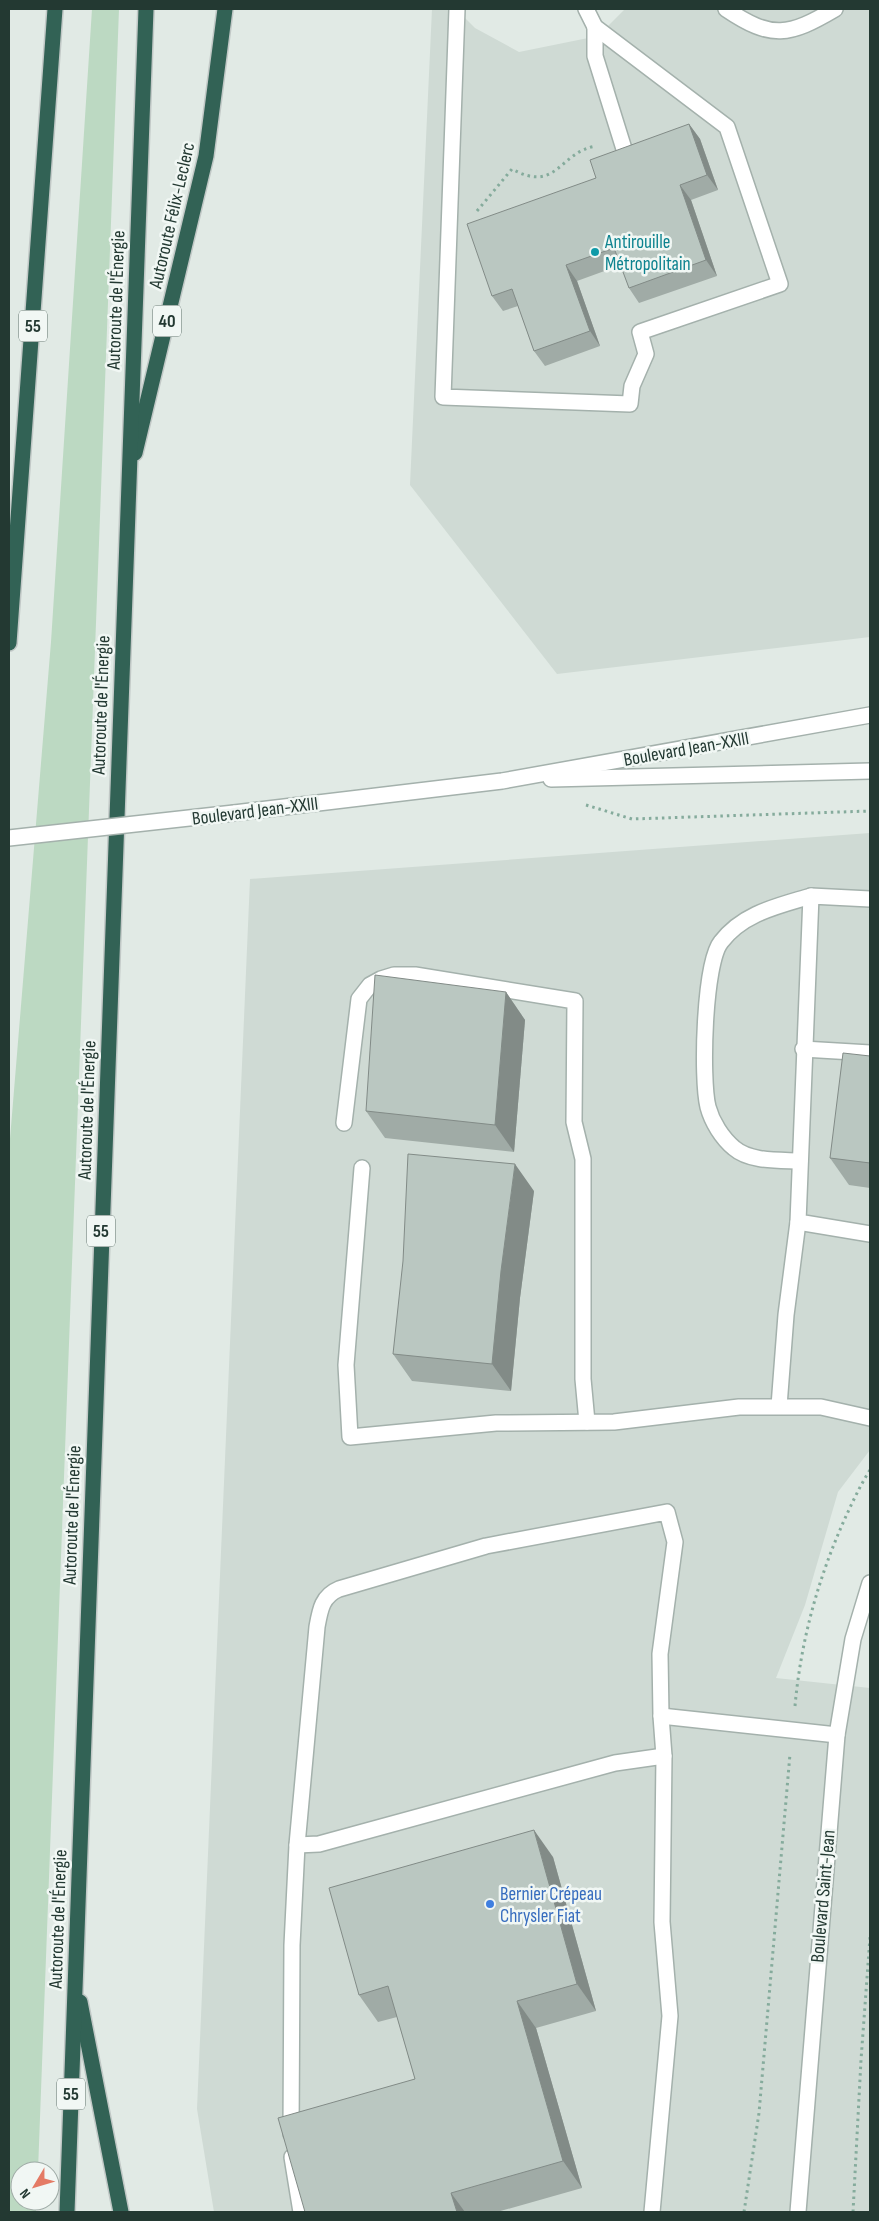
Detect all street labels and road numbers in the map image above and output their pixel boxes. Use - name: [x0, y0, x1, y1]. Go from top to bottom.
- street label: Autoroute Félix-Leclerc: [144, 140, 200, 291]
- street label: Autoroute de l'Énergie: [103, 230, 130, 371]
- road number: 40: [153, 306, 181, 336]
- road number: 55: [19, 310, 47, 342]
- street label: Autoroute de l'Énergie: [88, 635, 115, 776]
- street label: Boulevard Jean-XXIII: [622, 727, 751, 772]
- street label: Boulevard Jean-XXIII: [191, 792, 320, 831]
- street label: Autoroute de l'Énergie: [74, 1040, 101, 1181]
- road number: 55: [87, 1216, 115, 1246]
- street label: Autoroute de l'Énergie: [59, 1445, 86, 1586]
- street label: Boulevard Saint-Jean: [806, 1829, 841, 1963]
- street label: Autoroute de l'Énergie: [45, 1849, 72, 1990]
- road number: 55: [57, 2078, 85, 2110]

